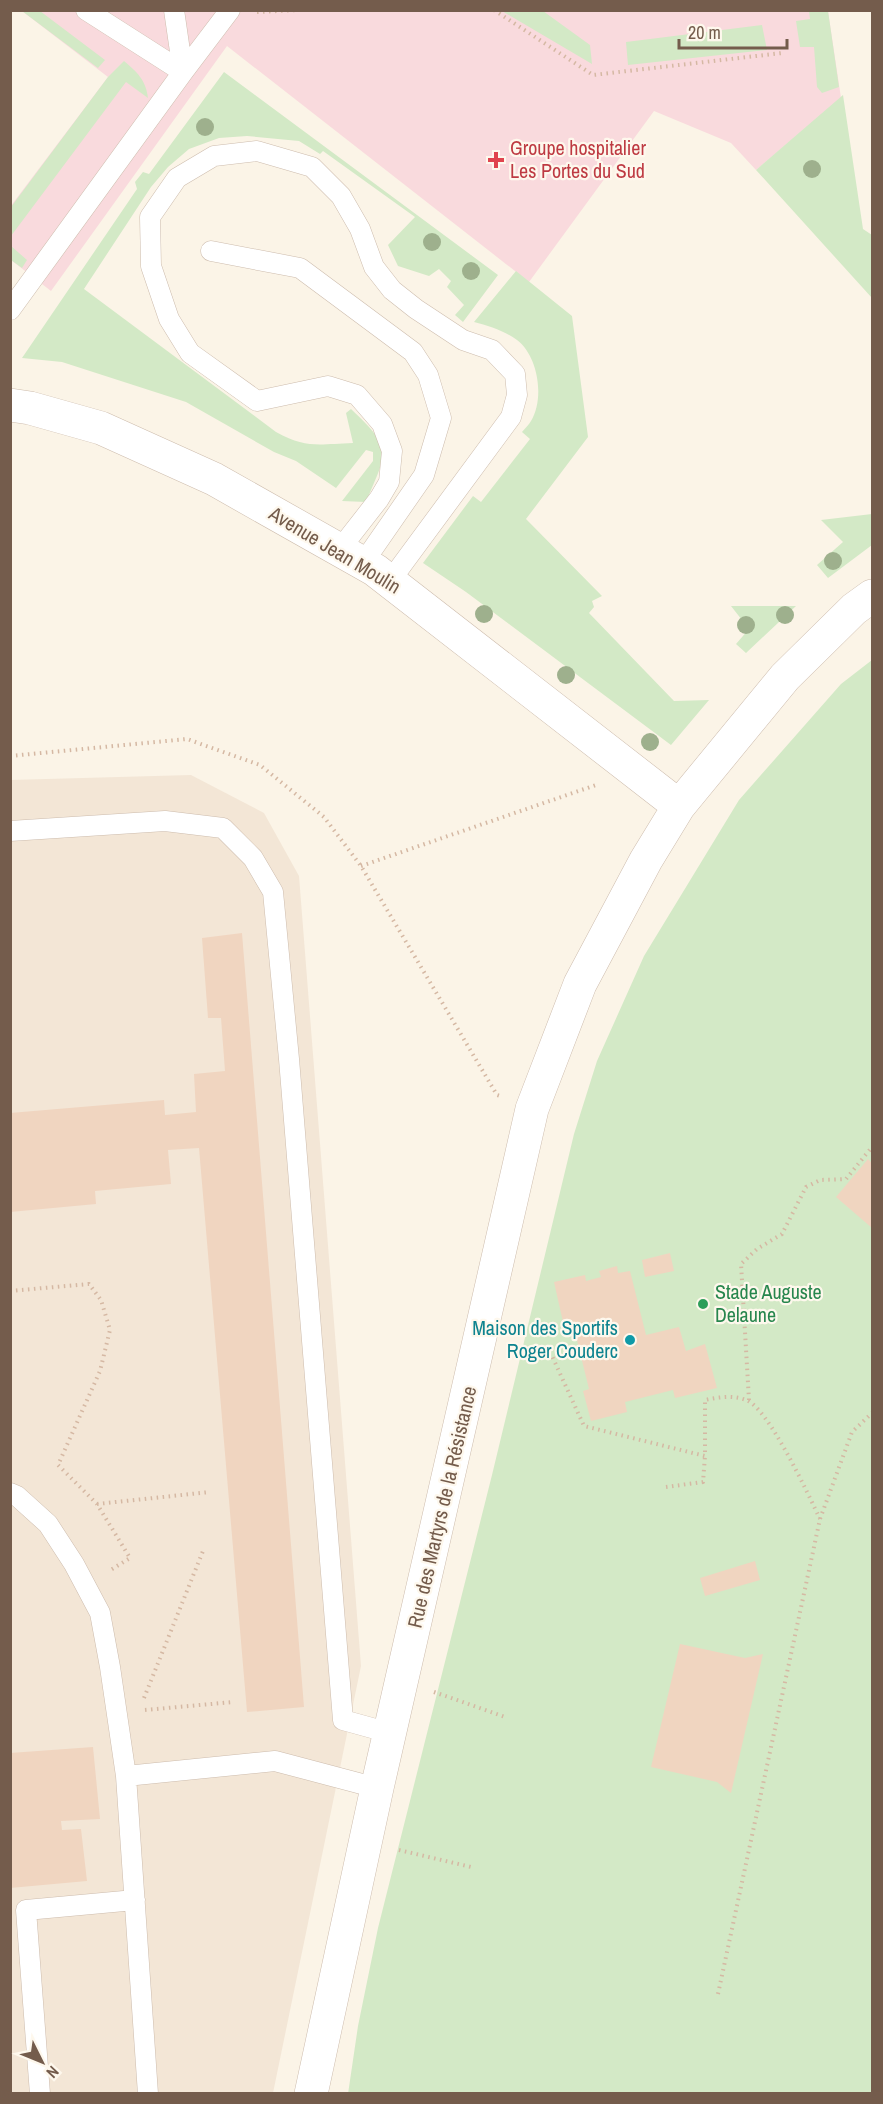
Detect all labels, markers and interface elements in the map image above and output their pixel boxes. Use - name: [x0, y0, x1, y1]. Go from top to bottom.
- scale bar: [679, 12, 787, 50]
- text: 20 m: [688, 20, 721, 45]
- place label: Groupe hospitalier Les Portes du Sud: [510, 134, 646, 184]
- marker: Groupe hospitalier Les Portes du Sud: [487, 151, 505, 169]
- street label: Avenue Jean Moulin: [263, 499, 406, 600]
- place label: Stade Auguste Delaune: [715, 1278, 822, 1328]
- marker: Stade Auguste Delaune: [696, 1297, 710, 1311]
- place label: Maison des Sportifs Roger Couderc: [472, 1314, 618, 1364]
- marker: Maison des Sportifs Roger Couderc: [623, 1333, 637, 1347]
- street label: Rue des Martyrs de la Résistance: [401, 1384, 482, 1630]
- north arrow: [12, 2032, 72, 2092]
- text: N: [42, 2061, 64, 2083]

